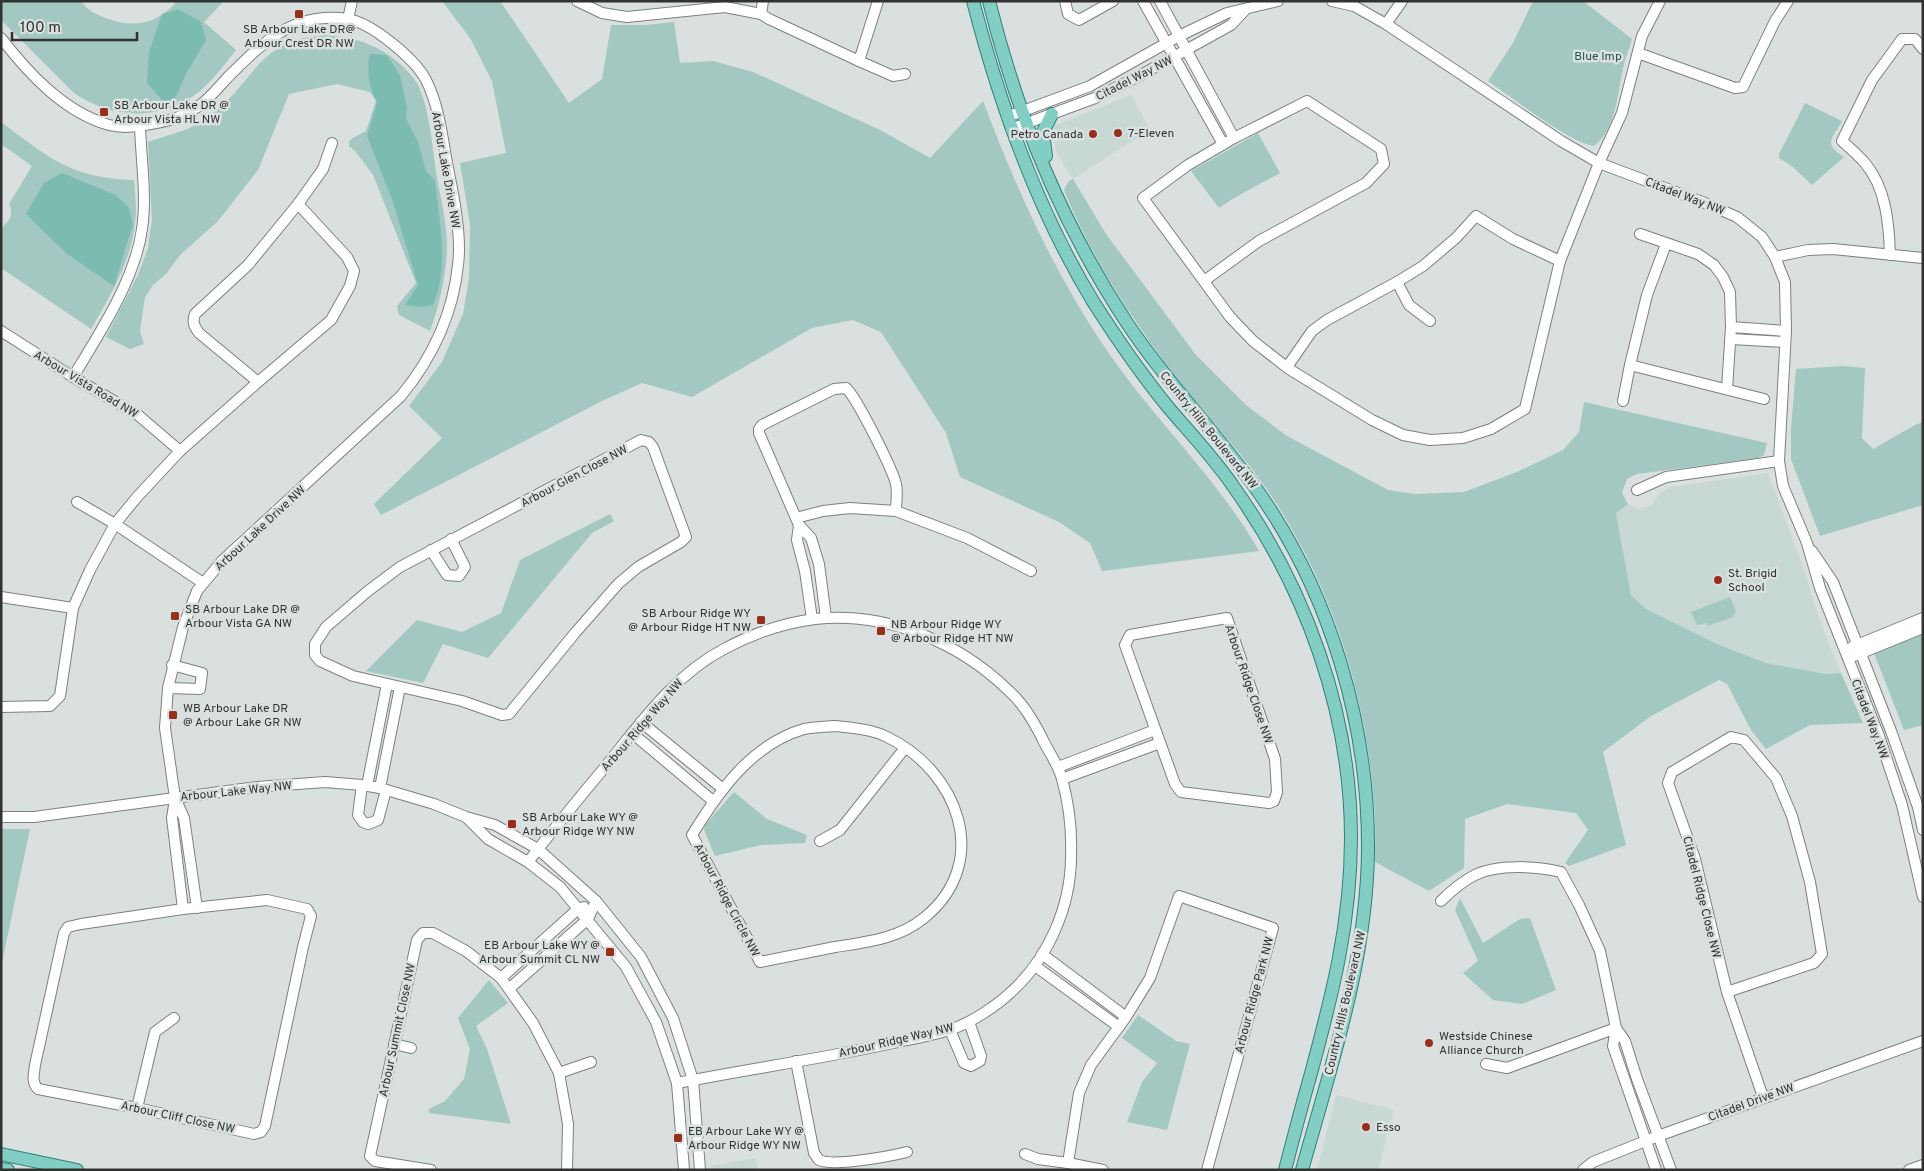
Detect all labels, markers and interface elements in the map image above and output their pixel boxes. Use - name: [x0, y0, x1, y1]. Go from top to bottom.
- marker: SB Arbour Lake DR@ Arbour Crest DR NW: [293, 8, 305, 20]
- scale bar: [12, 10, 138, 42]
- text: 100 m: [20, 19, 61, 38]
- place label: SB Arbour Lake DR@ Arbour Crest DR NW: [243, 22, 355, 52]
- park label: Blue Imp: [1574, 49, 1622, 65]
- street label: Citadel Way NW: [1093, 53, 1176, 105]
- place label: SB Arbour Lake DR @ Arbour Vista HL NW: [114, 98, 229, 128]
- marker: SB Arbour Lake DR @ Arbour Vista HL NW: [98, 106, 110, 118]
- street label: Arbour Lake Drive NW: [427, 110, 463, 230]
- place label: 7-Eleven: [1128, 126, 1174, 142]
- place label: Petro Canada: [1011, 127, 1083, 143]
- marker: 7-Eleven: [1112, 127, 1124, 139]
- marker: Petro Canada: [1087, 128, 1099, 140]
- street label: Citadel Way NW: [1642, 174, 1727, 220]
- street label: Arbour Vista Road NW: [30, 347, 141, 422]
- street label: Country Hills Boulevard NW: [1156, 368, 1261, 493]
- street label: Arbour Glen Close NW: [518, 442, 631, 512]
- street label: Arbour Lake Drive NW: [212, 482, 310, 575]
- place label: St. Brigid School: [1728, 566, 1777, 596]
- marker: St. Brigid School: [1712, 574, 1724, 586]
- place label: SB Arbour Lake DR @ Arbour Vista GA NW: [185, 602, 300, 632]
- place label: SB Arbour Ridge WY @ Arbour Ridge HT NW: [628, 606, 751, 636]
- marker: SB Arbour Lake DR @ Arbour Vista GA NW: [169, 610, 181, 622]
- marker: SB Arbour Ridge WY @ Arbour Ridge HT NW: [755, 614, 767, 626]
- place label: NB Arbour Ridge WY @ Arbour Ridge HT NW: [891, 617, 1014, 647]
- street label: Arbour Ridge Close NW: [1220, 623, 1276, 746]
- marker: NB Arbour Ridge WY @ Arbour Ridge HT NW: [875, 625, 887, 637]
- street label: Arbour Ridge Way NW: [598, 676, 687, 775]
- street label: Citadel Way NW: [1846, 677, 1892, 762]
- place label: WB Arbour Lake DR @ Arbour Lake GR NW: [183, 701, 302, 731]
- marker: WB Arbour Lake DR @ Arbour Lake GR NW: [167, 709, 179, 721]
- street label: Arbour Lake Way NW: [179, 778, 293, 806]
- place label: SB Arbour Lake WY @ Arbour Ridge WY NW: [522, 810, 638, 840]
- marker: SB Arbour Lake WY @ Arbour Ridge WY NW: [506, 818, 518, 830]
- street label: Citadel Ridge Close NW: [1678, 834, 1724, 960]
- street label: Arbour Ridge Circle NW: [689, 841, 763, 960]
- street label: Country Hills Boulevard NW: [1322, 929, 1370, 1077]
- street label: Arbour Ridge Park NW: [1232, 935, 1278, 1056]
- place label: EB Arbour Lake WY @ Arbour Summit CL NW: [479, 938, 600, 968]
- marker: EB Arbour Lake WY @ Arbour Summit CL NW: [604, 946, 616, 958]
- street label: Arbour Summit Close NW: [376, 962, 420, 1099]
- street label: Arbour Ridge Way NW: [837, 1020, 955, 1062]
- place label: Westside Chinese Alliance Church: [1439, 1029, 1533, 1059]
- marker: Westside Chinese Alliance Church: [1423, 1037, 1435, 1049]
- street label: Citadel Drive NW: [1706, 1080, 1797, 1126]
- street label: Arbour Cliff Close NW: [119, 1098, 236, 1138]
- place label: Esso: [1376, 1120, 1401, 1136]
- marker: Esso: [1360, 1121, 1372, 1133]
- place label: EB Arbour Lake WY @ Arbour Ridge WY NW: [688, 1124, 804, 1154]
- marker: EB Arbour Lake WY @ Arbour Ridge WY NW: [672, 1132, 684, 1144]

